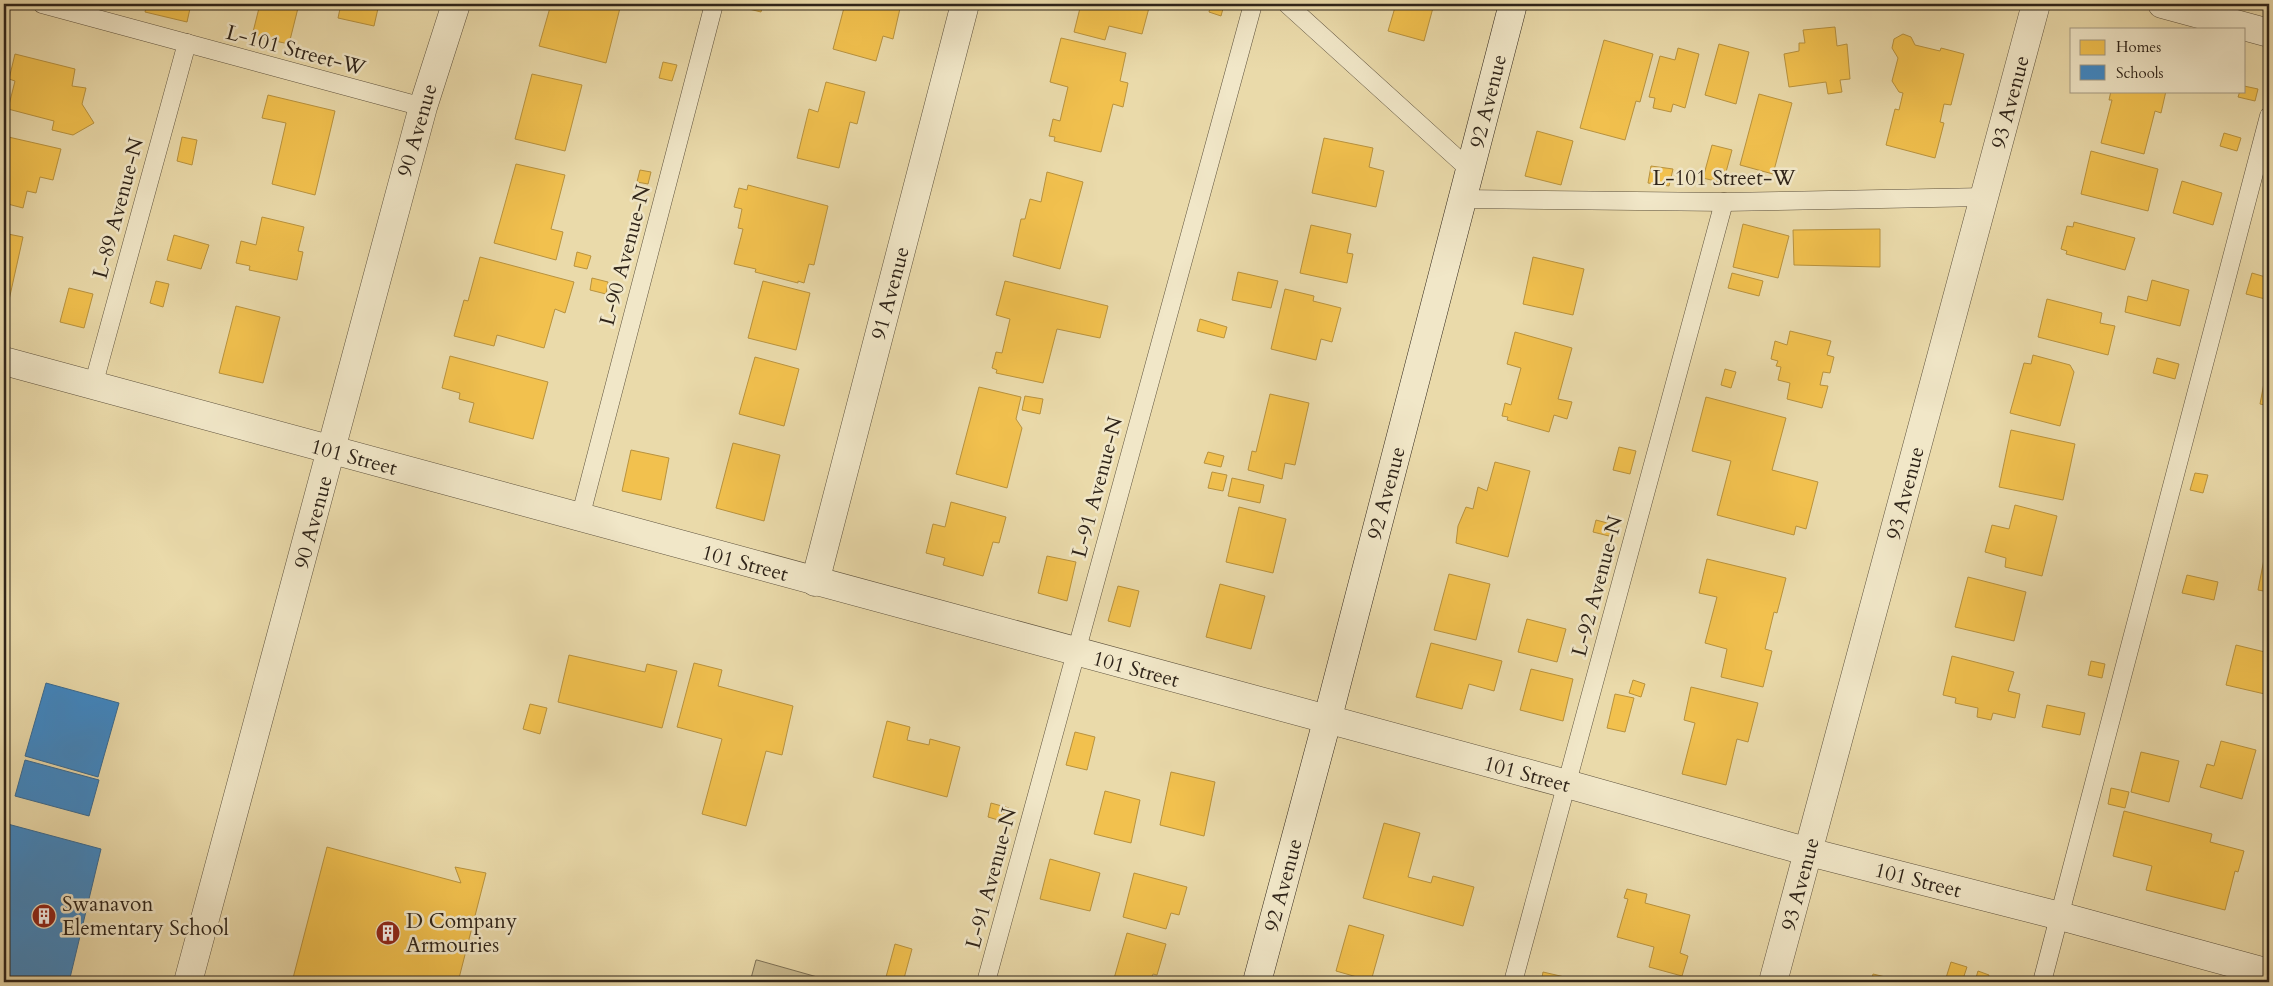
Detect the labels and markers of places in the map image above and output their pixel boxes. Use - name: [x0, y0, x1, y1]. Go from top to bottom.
- place label: Swanavon Elementary School: [62, 890, 229, 943]
- building icon: Swanavon Elementary School: [31, 903, 57, 929]
- place label: D Company Armouries: [406, 907, 517, 960]
- building icon: D Company Armouries: [375, 920, 401, 946]

